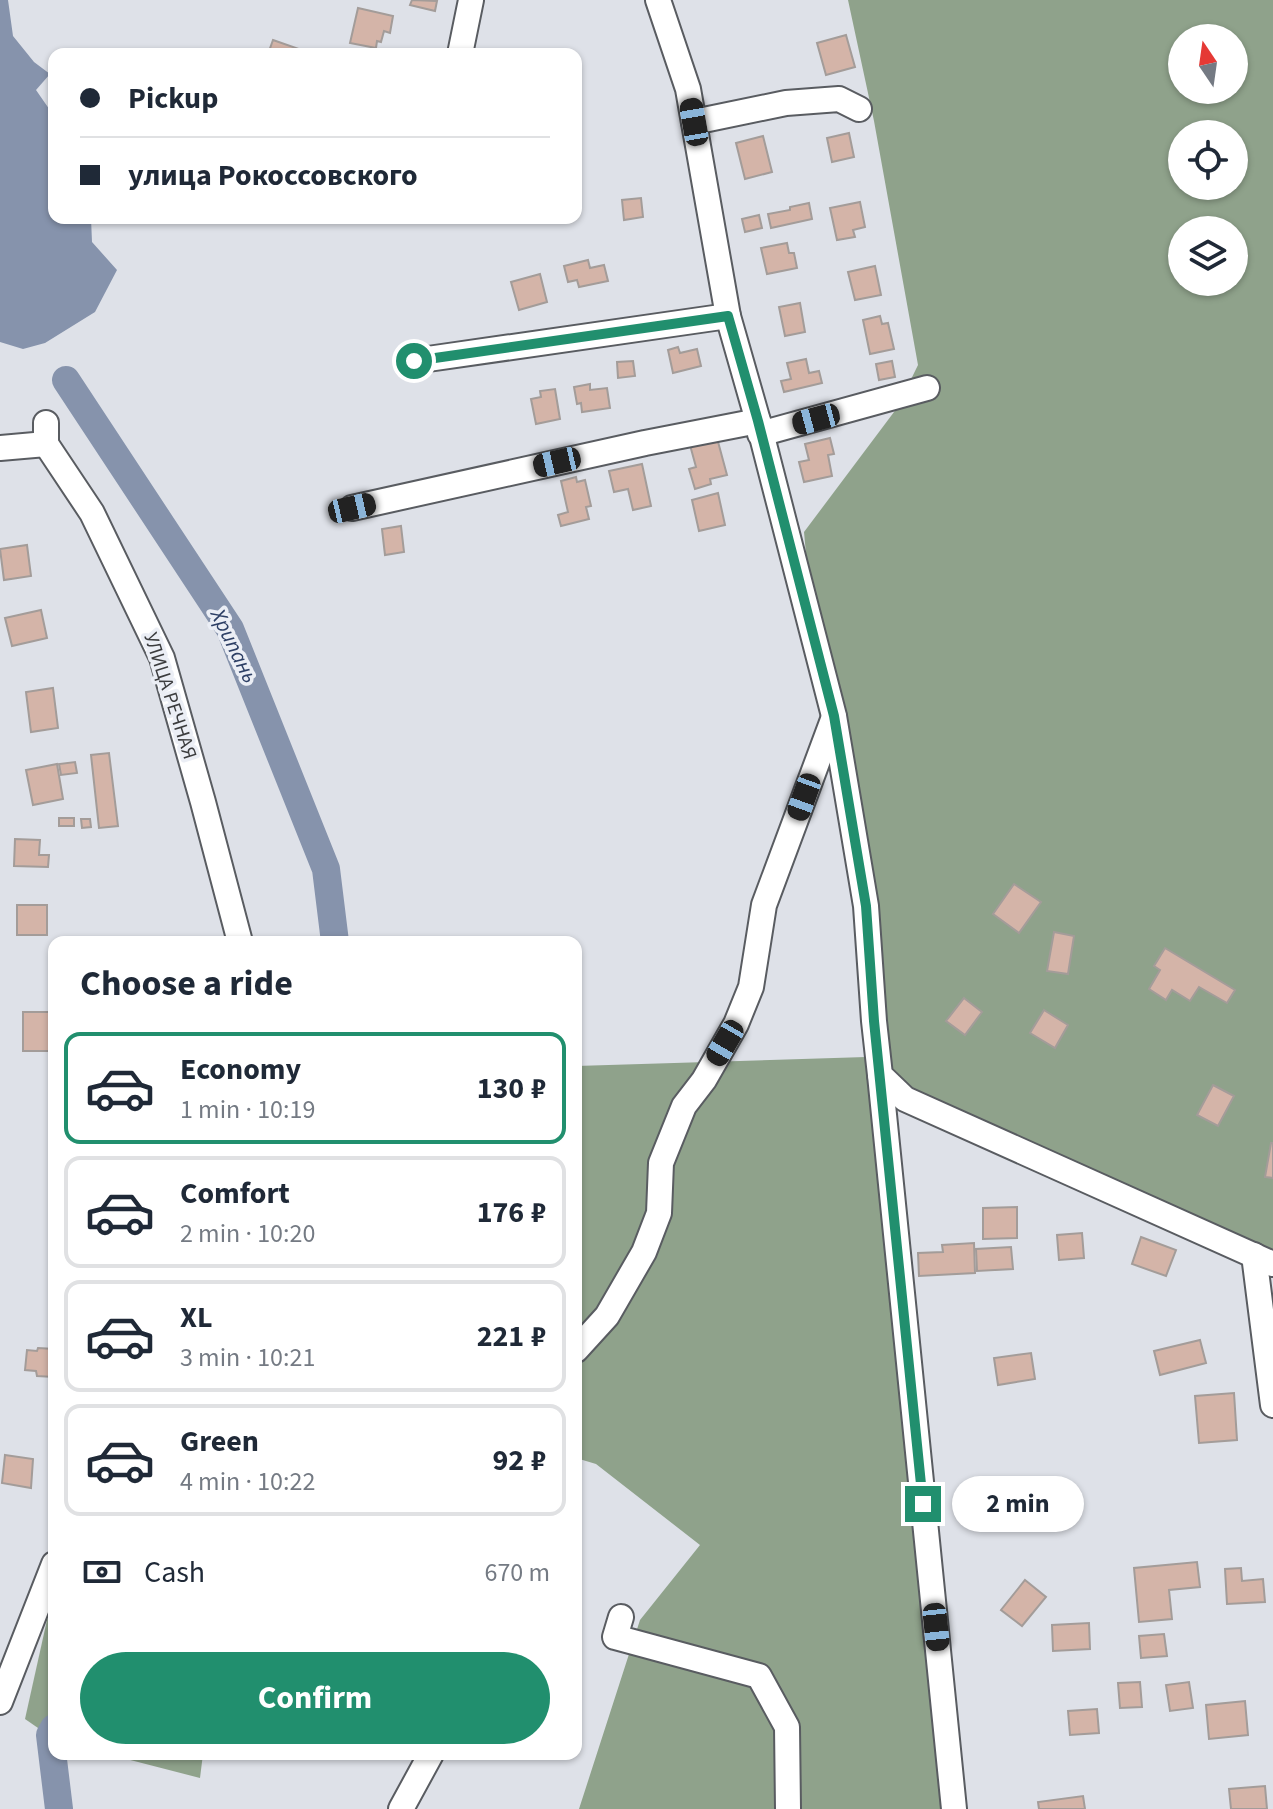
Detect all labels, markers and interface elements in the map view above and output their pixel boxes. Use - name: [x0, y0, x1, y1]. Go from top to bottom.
- north arrow: [1168, 24, 1248, 104]
- map controls: [1168, 24, 1248, 296]
- text: Pickup: [128, 77, 218, 120]
- car: [678, 96, 710, 148]
- button: locate: [1168, 120, 1248, 200]
- text: улица Рокоссовского: [128, 154, 418, 197]
- button: layers: [1168, 216, 1248, 296]
- route start: [396, 343, 432, 379]
- car: [790, 401, 842, 437]
- car: [531, 445, 583, 479]
- car: [326, 491, 378, 525]
- water label: Хрипань: [202, 602, 266, 689]
- street label: УЛИЦА РЕЧНАЯ: [136, 629, 204, 763]
- car: [785, 770, 823, 824]
- text: Choose a ride: [80, 958, 293, 1009]
- car: [703, 1016, 747, 1070]
- text: Economy: [180, 1048, 301, 1091]
- icon: car: [84, 1052, 156, 1124]
- text: 130 ₽: [477, 1067, 546, 1110]
- text: 1 min · 10:19: [180, 1091, 315, 1128]
- text: Comfort: [180, 1172, 290, 1215]
- icon: car: [84, 1176, 156, 1248]
- text: 176 ₽: [477, 1191, 546, 1234]
- text: 2 min · 10:20: [180, 1215, 315, 1252]
- text: XL: [180, 1296, 213, 1339]
- icon: car: [84, 1300, 156, 1372]
- text: 221 ₽: [477, 1315, 546, 1358]
- text: 3 min · 10:21: [180, 1339, 315, 1376]
- text: Green: [180, 1420, 259, 1463]
- icon: car: [84, 1424, 156, 1496]
- text: 92 ₽: [492, 1439, 546, 1482]
- text: 4 min · 10:22: [180, 1463, 315, 1500]
- callout: 2 min: [951, 1476, 1083, 1532]
- text: 2 min: [986, 1485, 1050, 1522]
- route end: [905, 1486, 941, 1522]
- icon: cash: [80, 1550, 124, 1594]
- text: Cash: [144, 1551, 205, 1594]
- text: 670 m: [484, 1554, 550, 1591]
- car: [922, 1602, 950, 1652]
- button: Confirm: [80, 1652, 550, 1744]

